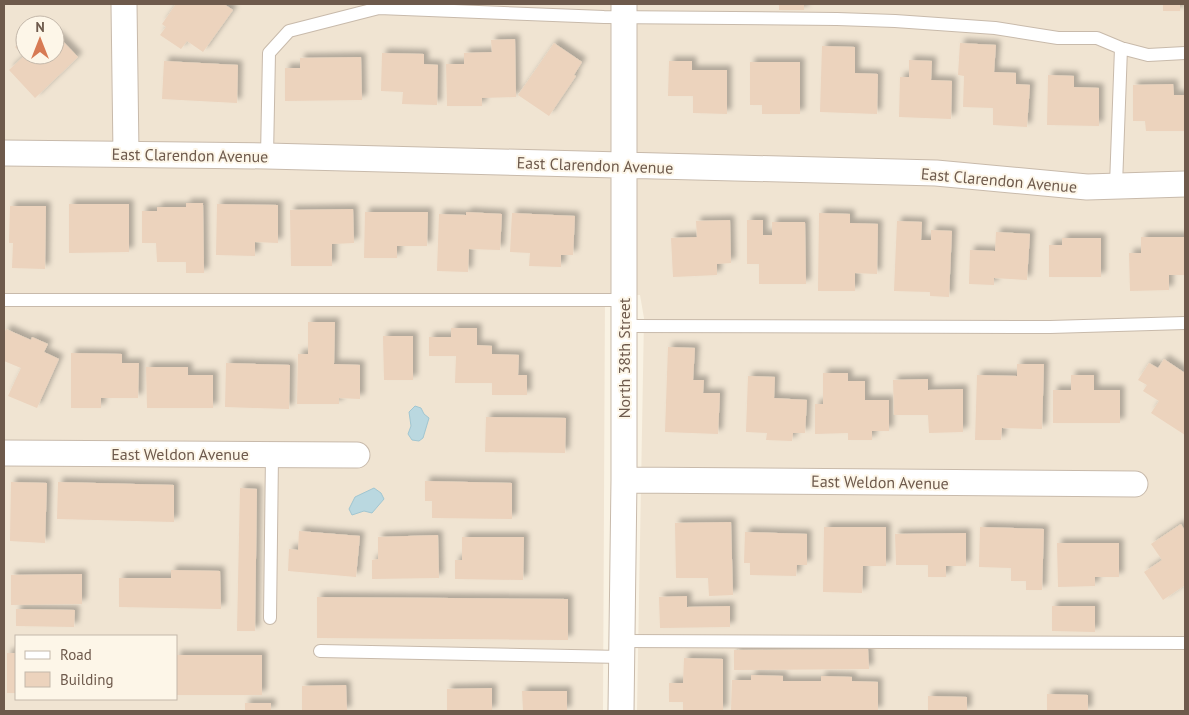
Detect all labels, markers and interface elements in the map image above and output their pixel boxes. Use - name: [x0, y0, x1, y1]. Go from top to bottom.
- north arrow: [15, 15, 65, 65]
- text: N: [35, 18, 45, 36]
- street label: East Clarendon Avenue: [111, 144, 269, 166]
- street label: East Clarendon Avenue: [516, 152, 674, 178]
- street label: East Clarendon Avenue: [920, 163, 1078, 197]
- street label: North 38th Street: [614, 297, 634, 418]
- street label: East Weldon Avenue: [111, 444, 249, 464]
- street label: East Weldon Avenue: [811, 471, 949, 493]
- legend: [15, 635, 178, 700]
- text: Road: [60, 645, 92, 664]
- text: Building: [60, 670, 114, 689]

